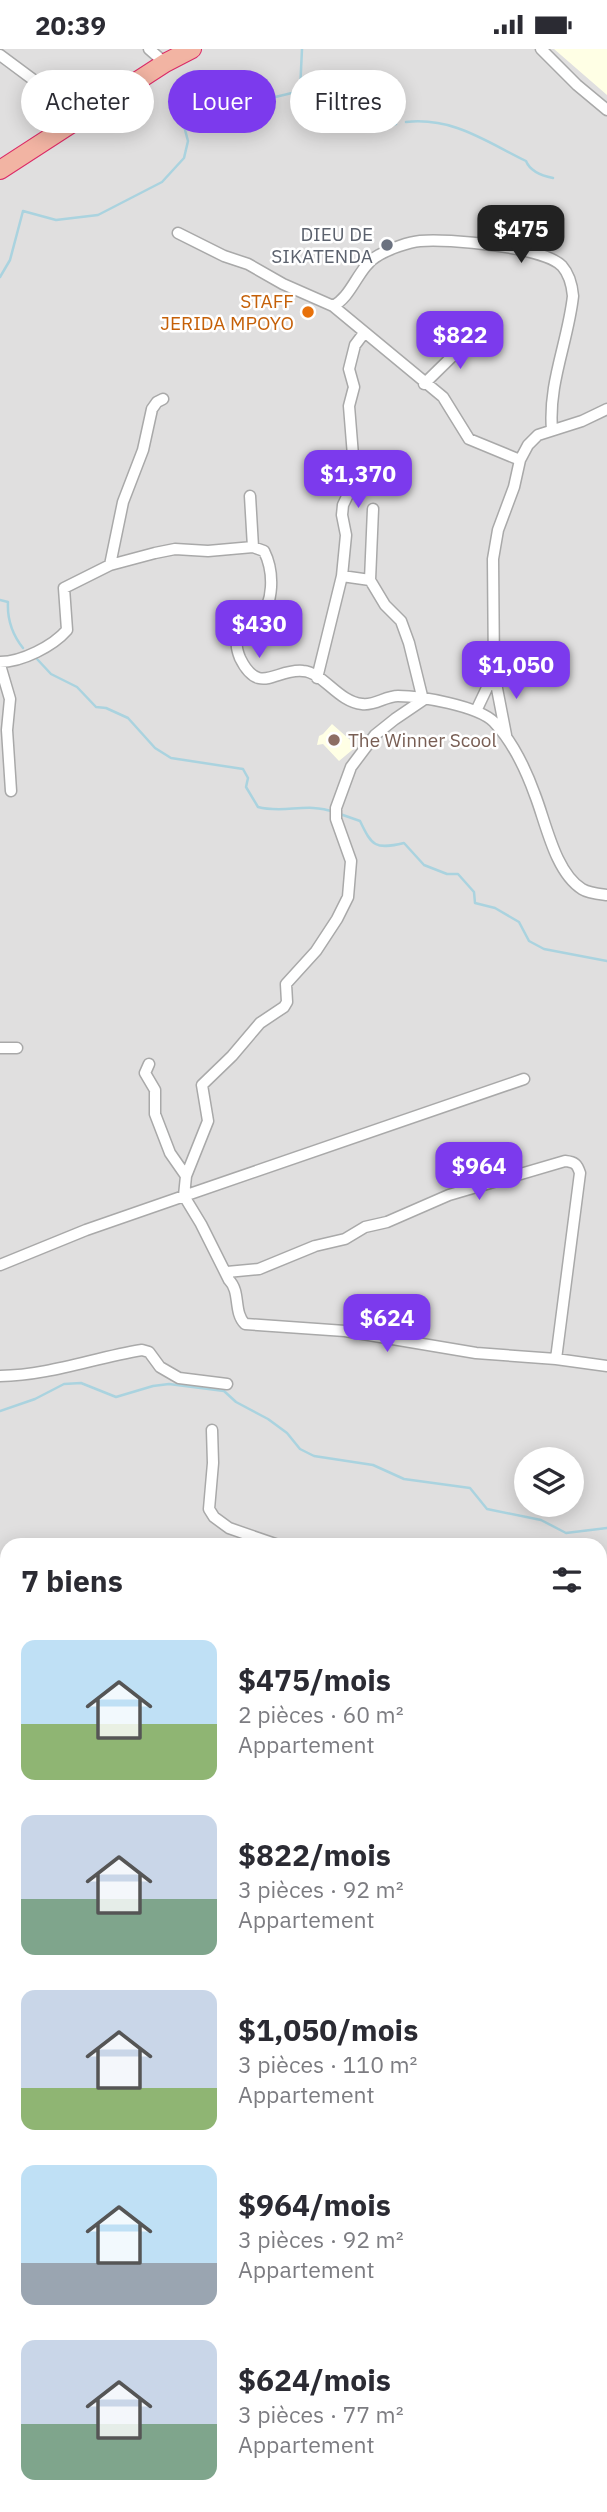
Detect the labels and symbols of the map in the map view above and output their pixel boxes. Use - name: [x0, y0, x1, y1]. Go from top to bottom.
- pin: $475: [480, 205, 562, 265]
- place label: DIEU DE SIKATENDA: [271, 222, 373, 268]
- marker: DIEU DE SIKATENDA: [379, 237, 395, 253]
- place label: STAFF JERIDA MPOYO: [160, 289, 294, 335]
- marker: STAFF JERIDA MPOYO: [300, 304, 316, 320]
- pin: $822: [419, 311, 501, 371]
- pin: $1,370: [301, 451, 415, 510]
- pin: $430: [218, 601, 300, 660]
- pin: $1,050: [459, 641, 573, 701]
- place label: The Winner Scool: [348, 728, 497, 752]
- marker: The Winner Scool: [326, 732, 342, 748]
- pin: $964: [438, 1143, 520, 1202]
- pin: $624: [346, 1295, 428, 1354]

